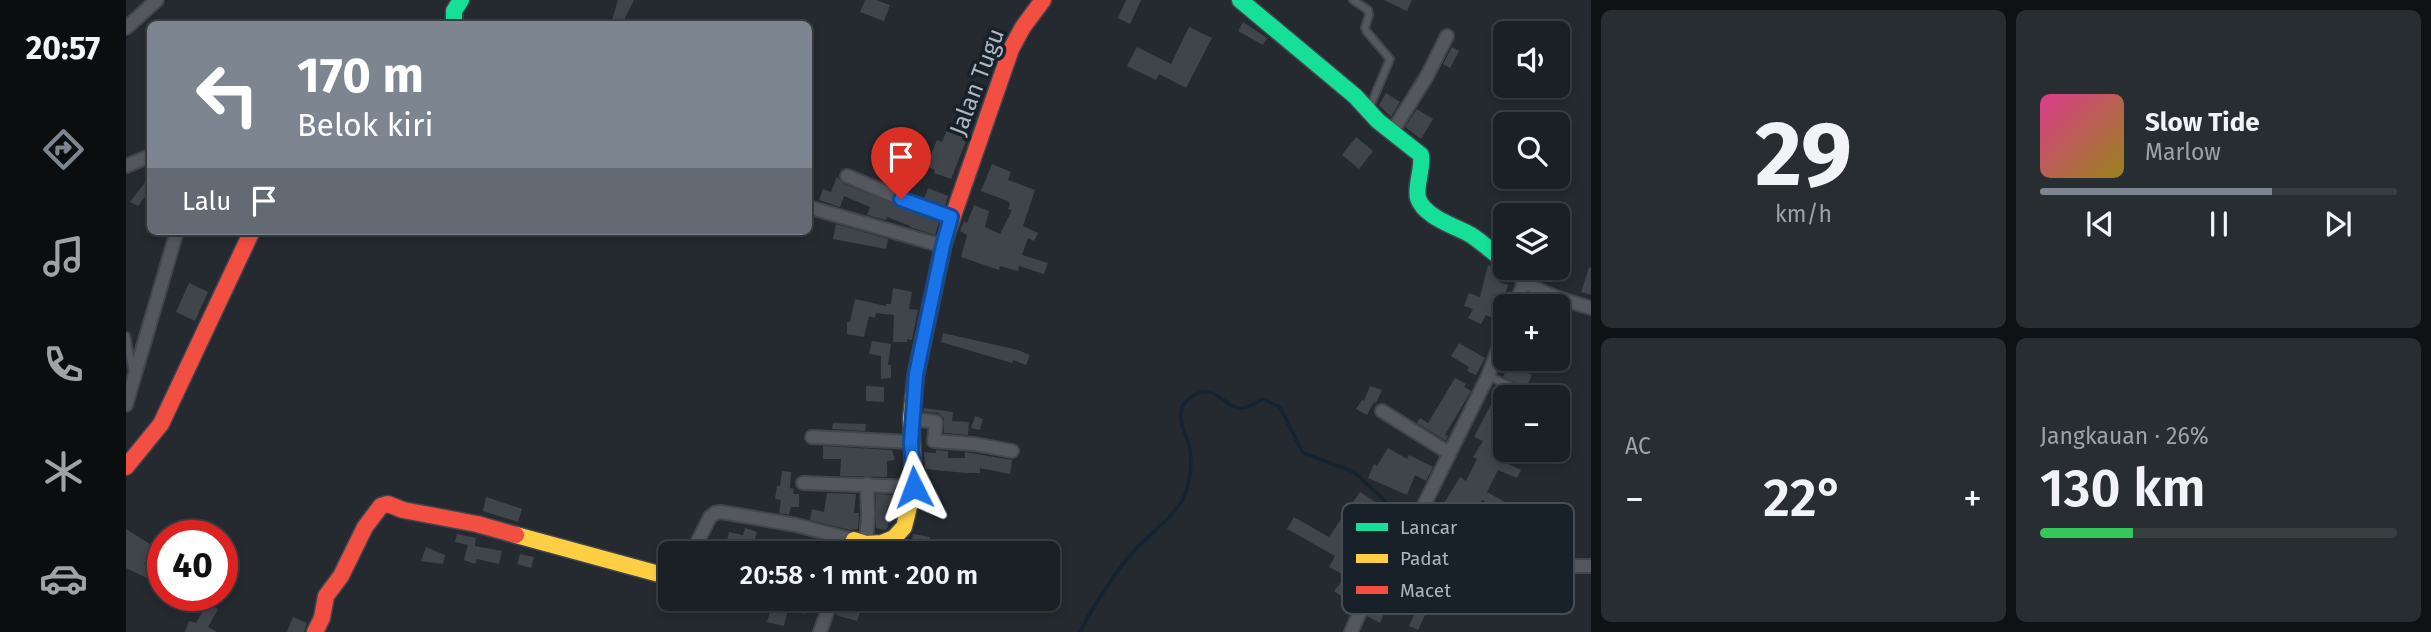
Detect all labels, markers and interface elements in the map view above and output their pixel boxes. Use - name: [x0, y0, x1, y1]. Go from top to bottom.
- map controls: [1493, 21, 1570, 462]
- button: sound: [1493, 21, 1570, 98]
- street label: Jalan Tugu: [944, 25, 1010, 139]
- text: 20:57: [26, 29, 100, 67]
- text: 170 m: [297, 46, 424, 105]
- icon: left: [182, 49, 273, 140]
- text: 29: [1755, 100, 1852, 209]
- text: Belok kiri: [297, 106, 433, 144]
- text: Slow Tide: [2145, 107, 2260, 138]
- button: search: [1493, 112, 1570, 189]
- icon: directions: [39, 125, 88, 174]
- pin: [871, 127, 931, 199]
- icon: arrive: [882, 138, 920, 176]
- text: Marlow: [2145, 138, 2221, 166]
- icon: arrive: [245, 182, 283, 220]
- text: Lalu: [182, 186, 231, 217]
- text: km/h: [1775, 200, 1832, 228]
- button: layers: [1493, 203, 1570, 280]
- icon: previous: [2081, 205, 2119, 243]
- icon: pause: [2200, 205, 2238, 243]
- icon: next: [2319, 205, 2357, 243]
- icon: music: [39, 232, 88, 281]
- button: +: [1493, 294, 1570, 371]
- icon: phone: [39, 340, 88, 389]
- button: −: [1493, 385, 1570, 462]
- text: Jangkauan · 26%: [2040, 422, 2209, 450]
- text: AC: [1625, 432, 1651, 460]
- icon: climate: [39, 447, 88, 496]
- position arrow: [877, 450, 951, 524]
- text: 130 km: [2040, 457, 2206, 520]
- text: 22°: [1763, 467, 1844, 530]
- text: −: [1625, 476, 1644, 522]
- text: +: [1963, 476, 1982, 522]
- legend: [1342, 503, 1574, 614]
- text: Lancar: [1400, 516, 1458, 539]
- speed limit sign: 40: [147, 520, 238, 611]
- text: Padat: [1400, 547, 1449, 570]
- icon: car: [39, 554, 88, 603]
- text: 20:58 · 1 mnt · 200 m: [740, 560, 978, 591]
- text: Macet: [1400, 579, 1451, 602]

